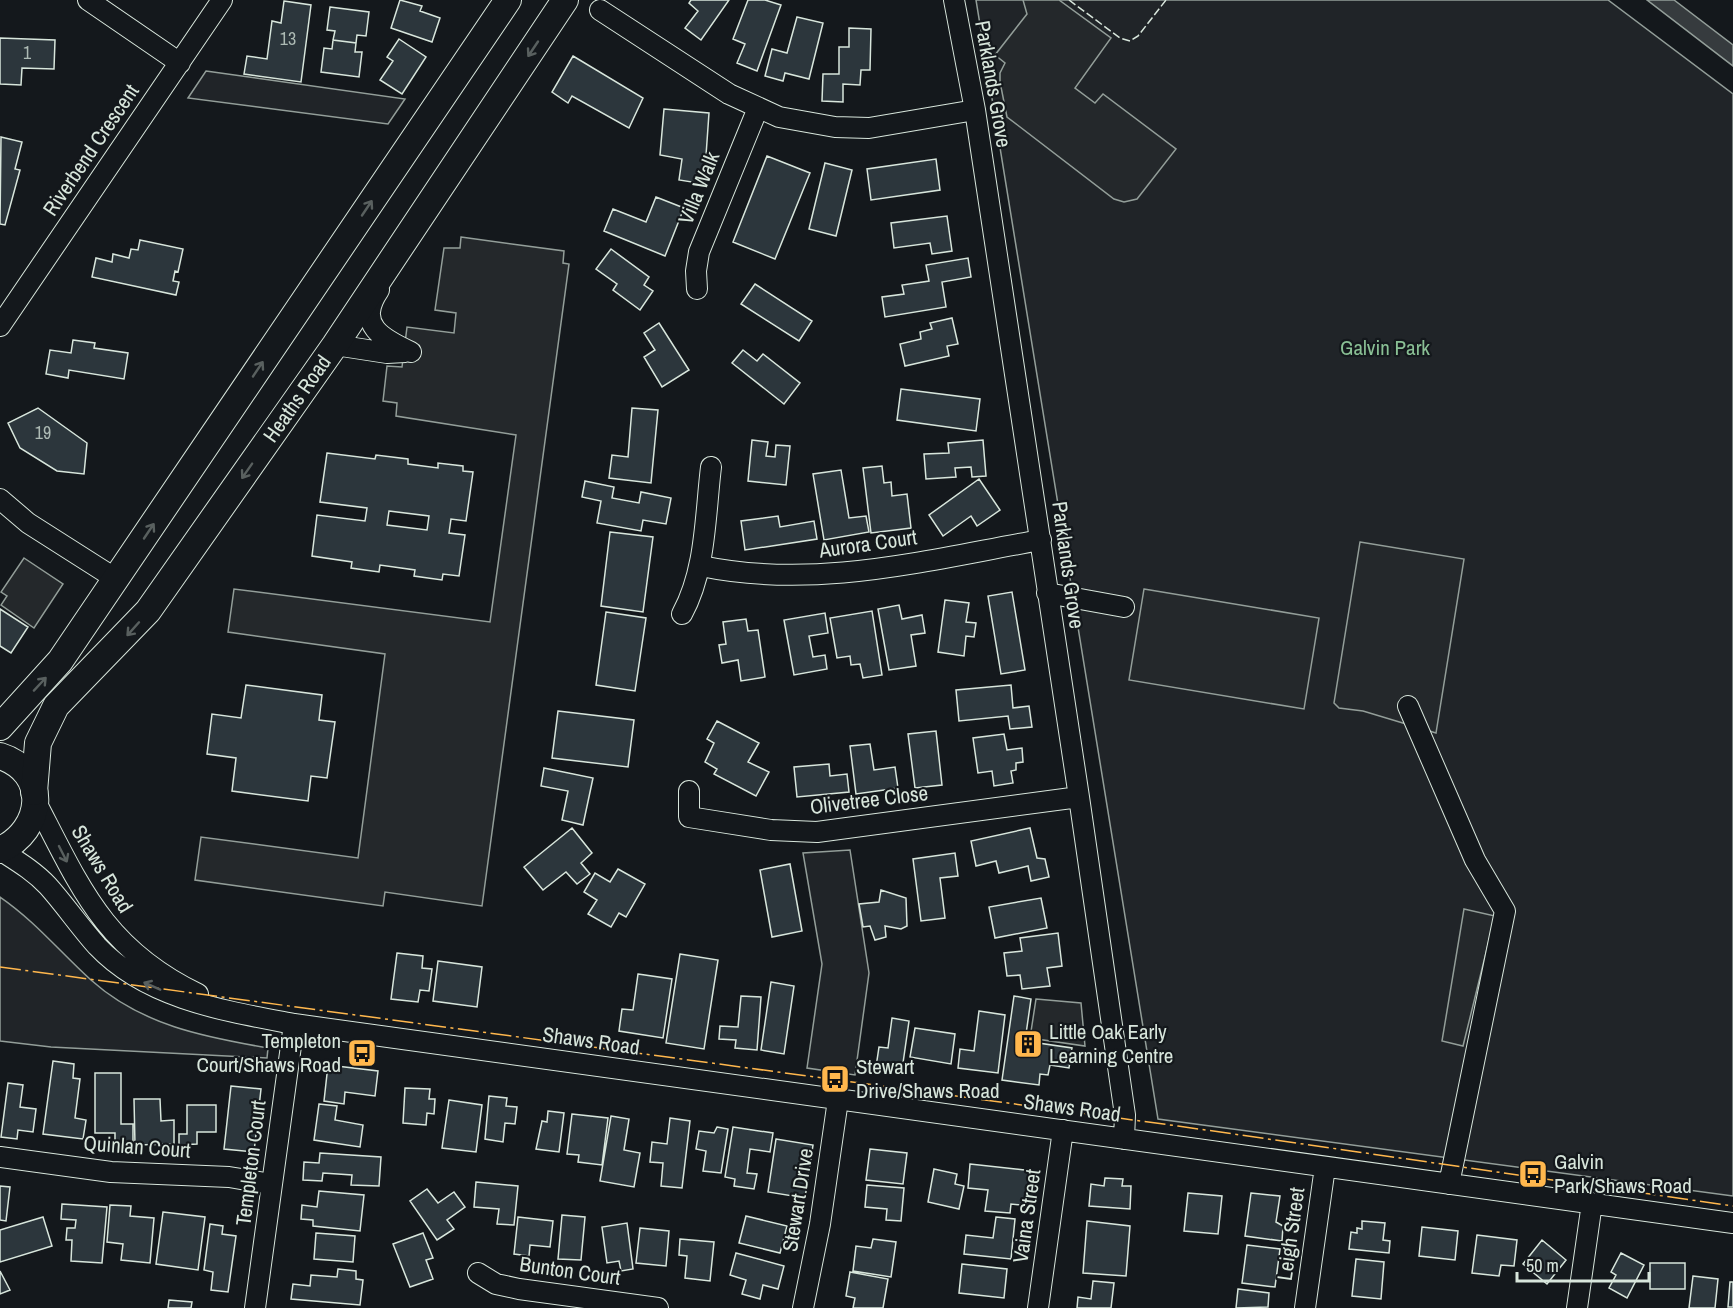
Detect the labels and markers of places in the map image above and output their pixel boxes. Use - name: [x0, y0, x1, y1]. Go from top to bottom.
- place label: Little Oak Early Learning Centre: [1049, 1017, 1173, 1070]
- place label: Templeton Court/Shaws Road: [196, 1026, 341, 1079]
- building icon: Little Oak Early Learning Centre: [1012, 1028, 1044, 1060]
- bus stop icon: Templeton Court/Shaws Road: [346, 1037, 378, 1069]
- place label: Stewart Drive/Shaws Road: [856, 1052, 1000, 1105]
- bus stop icon: Stewart Drive/Shaws Road: [819, 1063, 851, 1095]
- place label: Galvin Park/Shaws Road: [1554, 1147, 1692, 1200]
- bus stop icon: Galvin Park/Shaws Road: [1517, 1158, 1549, 1190]

